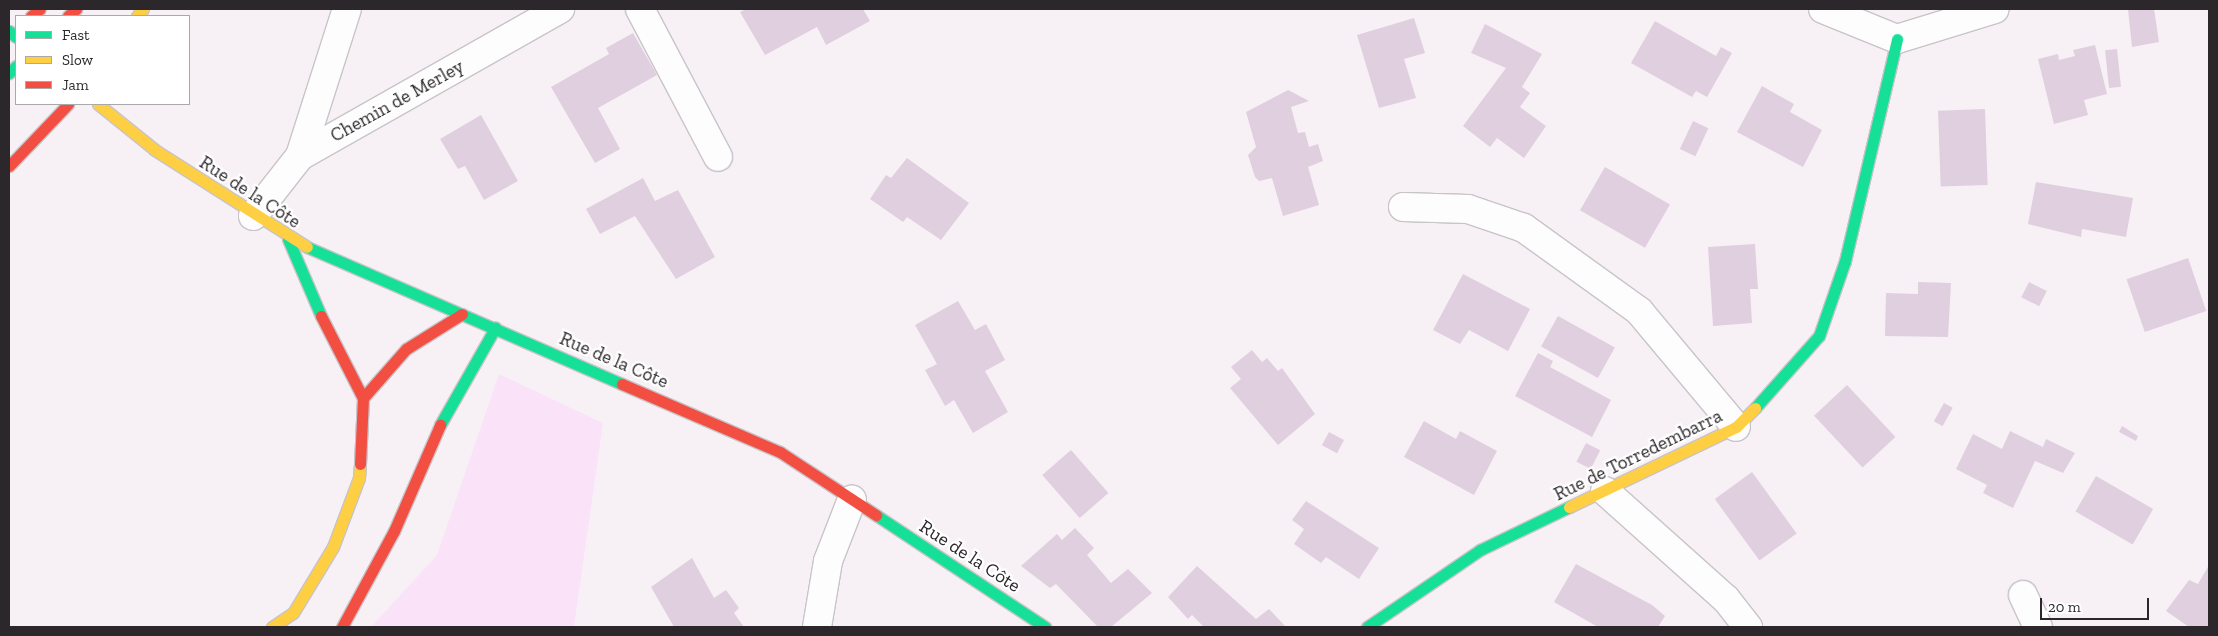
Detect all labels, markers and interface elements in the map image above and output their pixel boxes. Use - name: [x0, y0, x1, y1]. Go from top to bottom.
- legend: [15, 15, 190, 105]
- text: Fast: [62, 26, 90, 44]
- text: Slow: [62, 51, 93, 69]
- street label: Chemin de Merley: [326, 55, 468, 147]
- text: Jam: [62, 76, 89, 94]
- street label: Rue de la Côte: [195, 151, 305, 233]
- street label: Rue de la Côte: [556, 327, 672, 393]
- street label: Rue de Torredembarra: [1550, 404, 1726, 506]
- street label: Rue de la Côte: [915, 515, 1025, 597]
- scale bar: [2043, 588, 2152, 620]
- text: 20 m: [2048, 598, 2081, 616]

